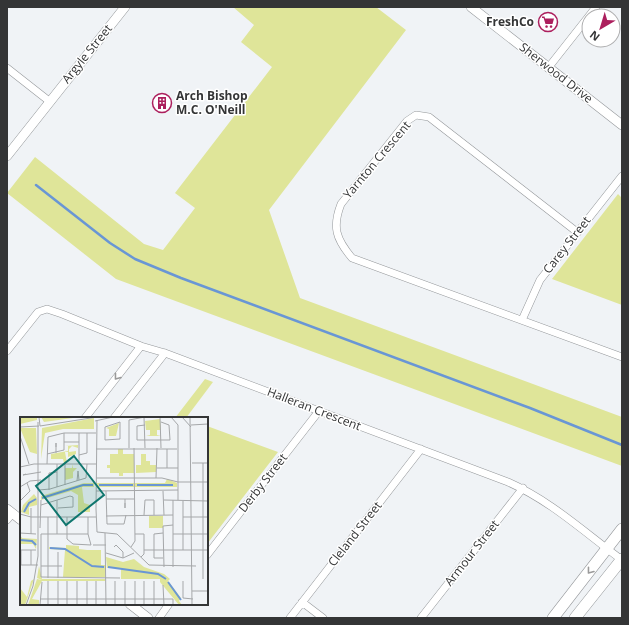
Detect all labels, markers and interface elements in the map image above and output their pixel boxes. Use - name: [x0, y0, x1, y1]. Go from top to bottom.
- north arrow: [581, 8, 621, 48]
- supermarket icon: FreshCo: [537, 11, 559, 33]
- place label: FreshCo: [486, 13, 534, 30]
- street label: Argyle Street: [58, 21, 116, 87]
- text: N: [586, 28, 603, 45]
- street label: Sherwood Drive: [516, 38, 597, 107]
- place label: Arch Bishop M.C. O'Neill: [176, 87, 248, 118]
- building icon: Arch Bishop M.C. O'Neill: [151, 92, 173, 114]
- street label: Yarnton Crescent: [339, 117, 414, 202]
- street label: Carey Street: [539, 212, 594, 277]
- one-way arrow: [114, 372, 121, 379]
- street label: Halleran Crescent: [265, 383, 364, 434]
- inset map: [20, 417, 208, 605]
- street label: Derby Street: [234, 450, 291, 516]
- street label: Cleland Street: [324, 498, 385, 570]
- street label: Armour Street: [440, 516, 503, 589]
- one-way arrow: [587, 567, 594, 574]

